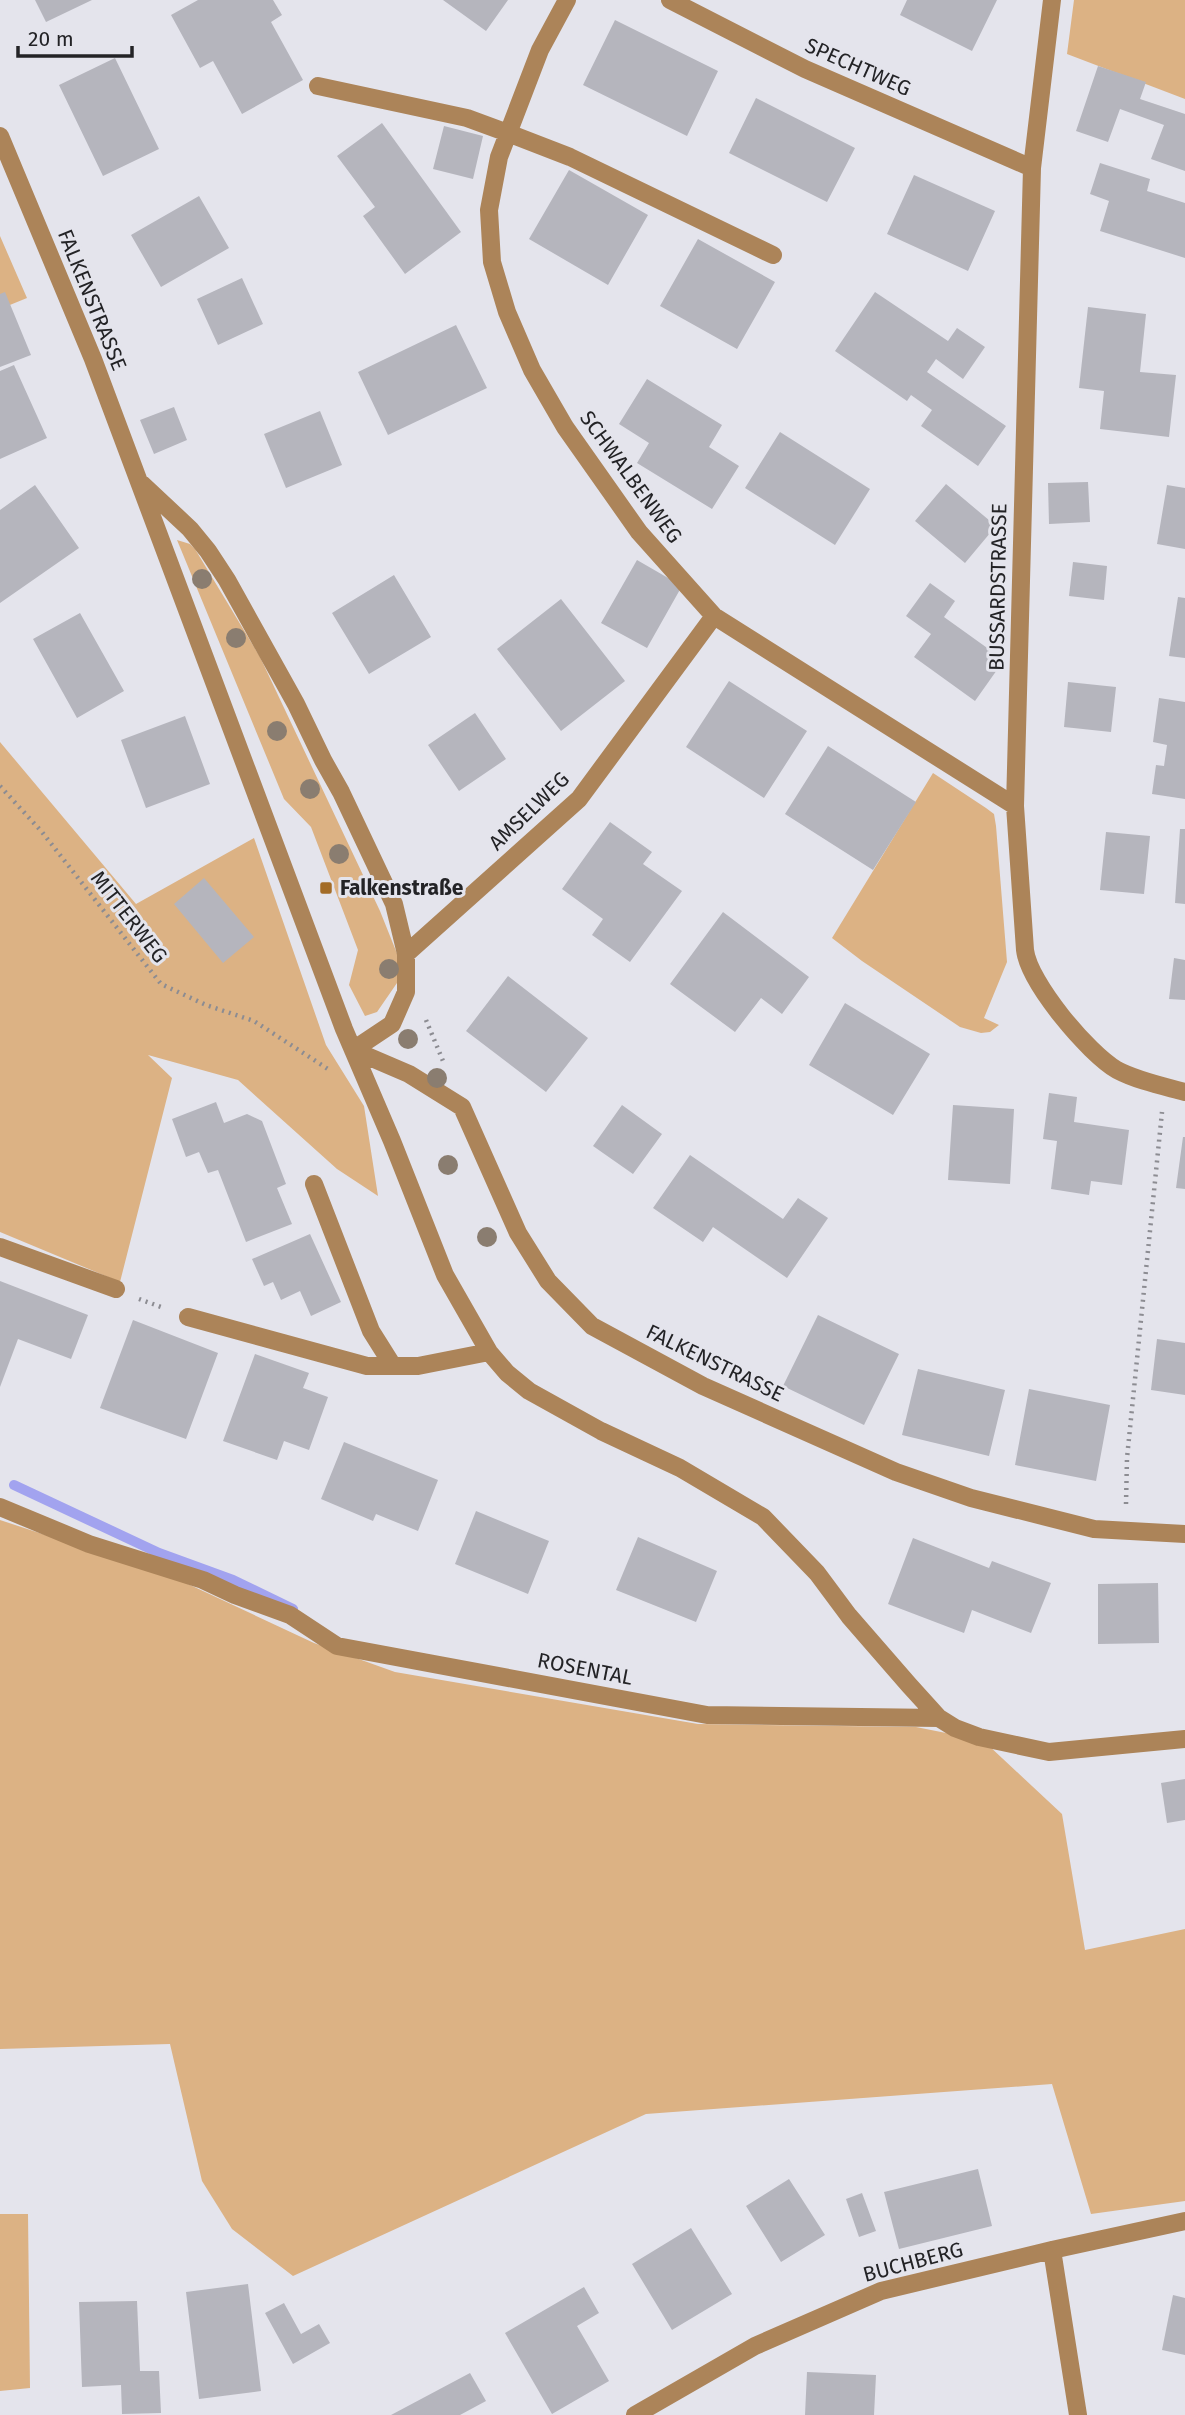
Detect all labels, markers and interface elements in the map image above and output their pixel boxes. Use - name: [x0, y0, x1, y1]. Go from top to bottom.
- scale bar: [18, 14, 131, 58]
- text: 20 m: [28, 26, 74, 52]
- street label: SPECHTWEG: [801, 32, 915, 102]
- street label: FALKENSTRASSE: [52, 226, 132, 374]
- street label: SCHWALBENWEG: [574, 406, 688, 548]
- street label: BUSSARDSTRASSE: [984, 503, 1012, 671]
- street label: AMSELWEG: [483, 766, 575, 856]
- street label: MITTERWEG: [85, 866, 173, 968]
- place label: Falkenstraße: [340, 875, 464, 901]
- marker: Falkenstraße: [318, 880, 334, 896]
- street label: FALKENSTRASSE: [642, 1318, 788, 1408]
- street label: ROSENTAL: [535, 1647, 635, 1691]
- street label: BUCHBERG: [860, 2236, 966, 2288]

